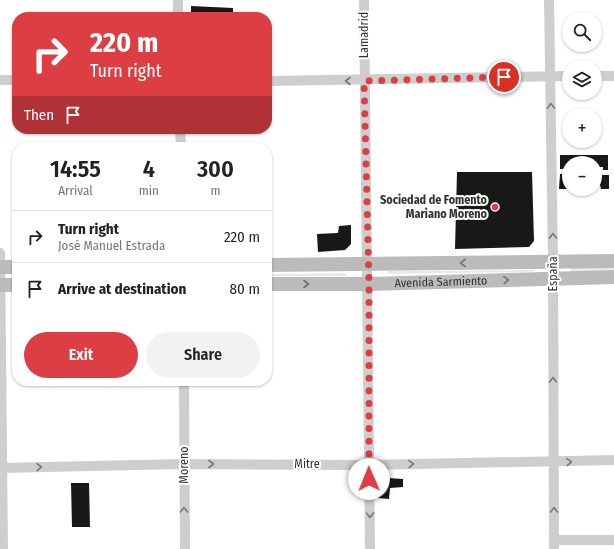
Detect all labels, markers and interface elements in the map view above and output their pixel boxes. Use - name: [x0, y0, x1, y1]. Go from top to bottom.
- street label: Lamadrid: [357, 12, 371, 58]
- map controls: [562, 12, 602, 196]
- button: search: [562, 12, 602, 52]
- text: 220 m: [90, 26, 158, 59]
- icon: right: [24, 28, 76, 80]
- text: Turn right: [90, 60, 162, 82]
- pin: [487, 60, 521, 94]
- button: layers: [562, 60, 602, 100]
- icon: arrive: [493, 66, 515, 88]
- one-way arrow: [345, 77, 351, 85]
- one-way arrow: [547, 103, 555, 109]
- icon: arrive: [62, 104, 84, 126]
- text: Then: [24, 106, 54, 124]
- button: +: [562, 108, 602, 148]
- text: 14:55: [50, 155, 101, 183]
- text: 4: [143, 155, 155, 183]
- text: 300: [197, 155, 234, 183]
- button: −: [562, 156, 602, 196]
- text: Arrival: [58, 183, 93, 198]
- text: min: [139, 183, 159, 198]
- text: m: [210, 183, 220, 198]
- place label: Sociedad de Fomento Mariano Moreno: [380, 193, 488, 221]
- marker: Sociedad de Fomento Mariano Moreno: [490, 202, 500, 212]
- text: Turn right: [58, 220, 119, 238]
- icon: right: [24, 226, 46, 248]
- text: 220 m: [224, 228, 260, 246]
- one-way arrow: [549, 233, 557, 239]
- text: José Manuel Estrada: [58, 238, 165, 253]
- street label: España: [546, 256, 560, 292]
- one-way arrow: [460, 259, 466, 267]
- street label: Avenida Sarmiento: [394, 274, 488, 290]
- one-way arrow: [503, 276, 509, 284]
- icon: arrive: [24, 278, 46, 300]
- text: Arrive at destination: [58, 280, 186, 298]
- text: 80 m: [230, 280, 260, 298]
- one-way arrow: [303, 280, 309, 288]
- button: Exit: [24, 332, 138, 378]
- button: Share: [146, 332, 260, 378]
- one-way arrow: [549, 377, 557, 383]
- street label: Moreno: [177, 446, 191, 484]
- street label: Mitre: [294, 457, 320, 471]
- position arrow: [348, 458, 390, 500]
- one-way arrow: [566, 458, 572, 466]
- one-way arrow: [208, 460, 214, 468]
- one-way arrow: [408, 460, 414, 468]
- one-way arrow: [36, 463, 42, 471]
- one-way arrow: [180, 507, 188, 513]
- one-way arrow: [550, 507, 558, 513]
- one-way arrow: [366, 512, 374, 518]

